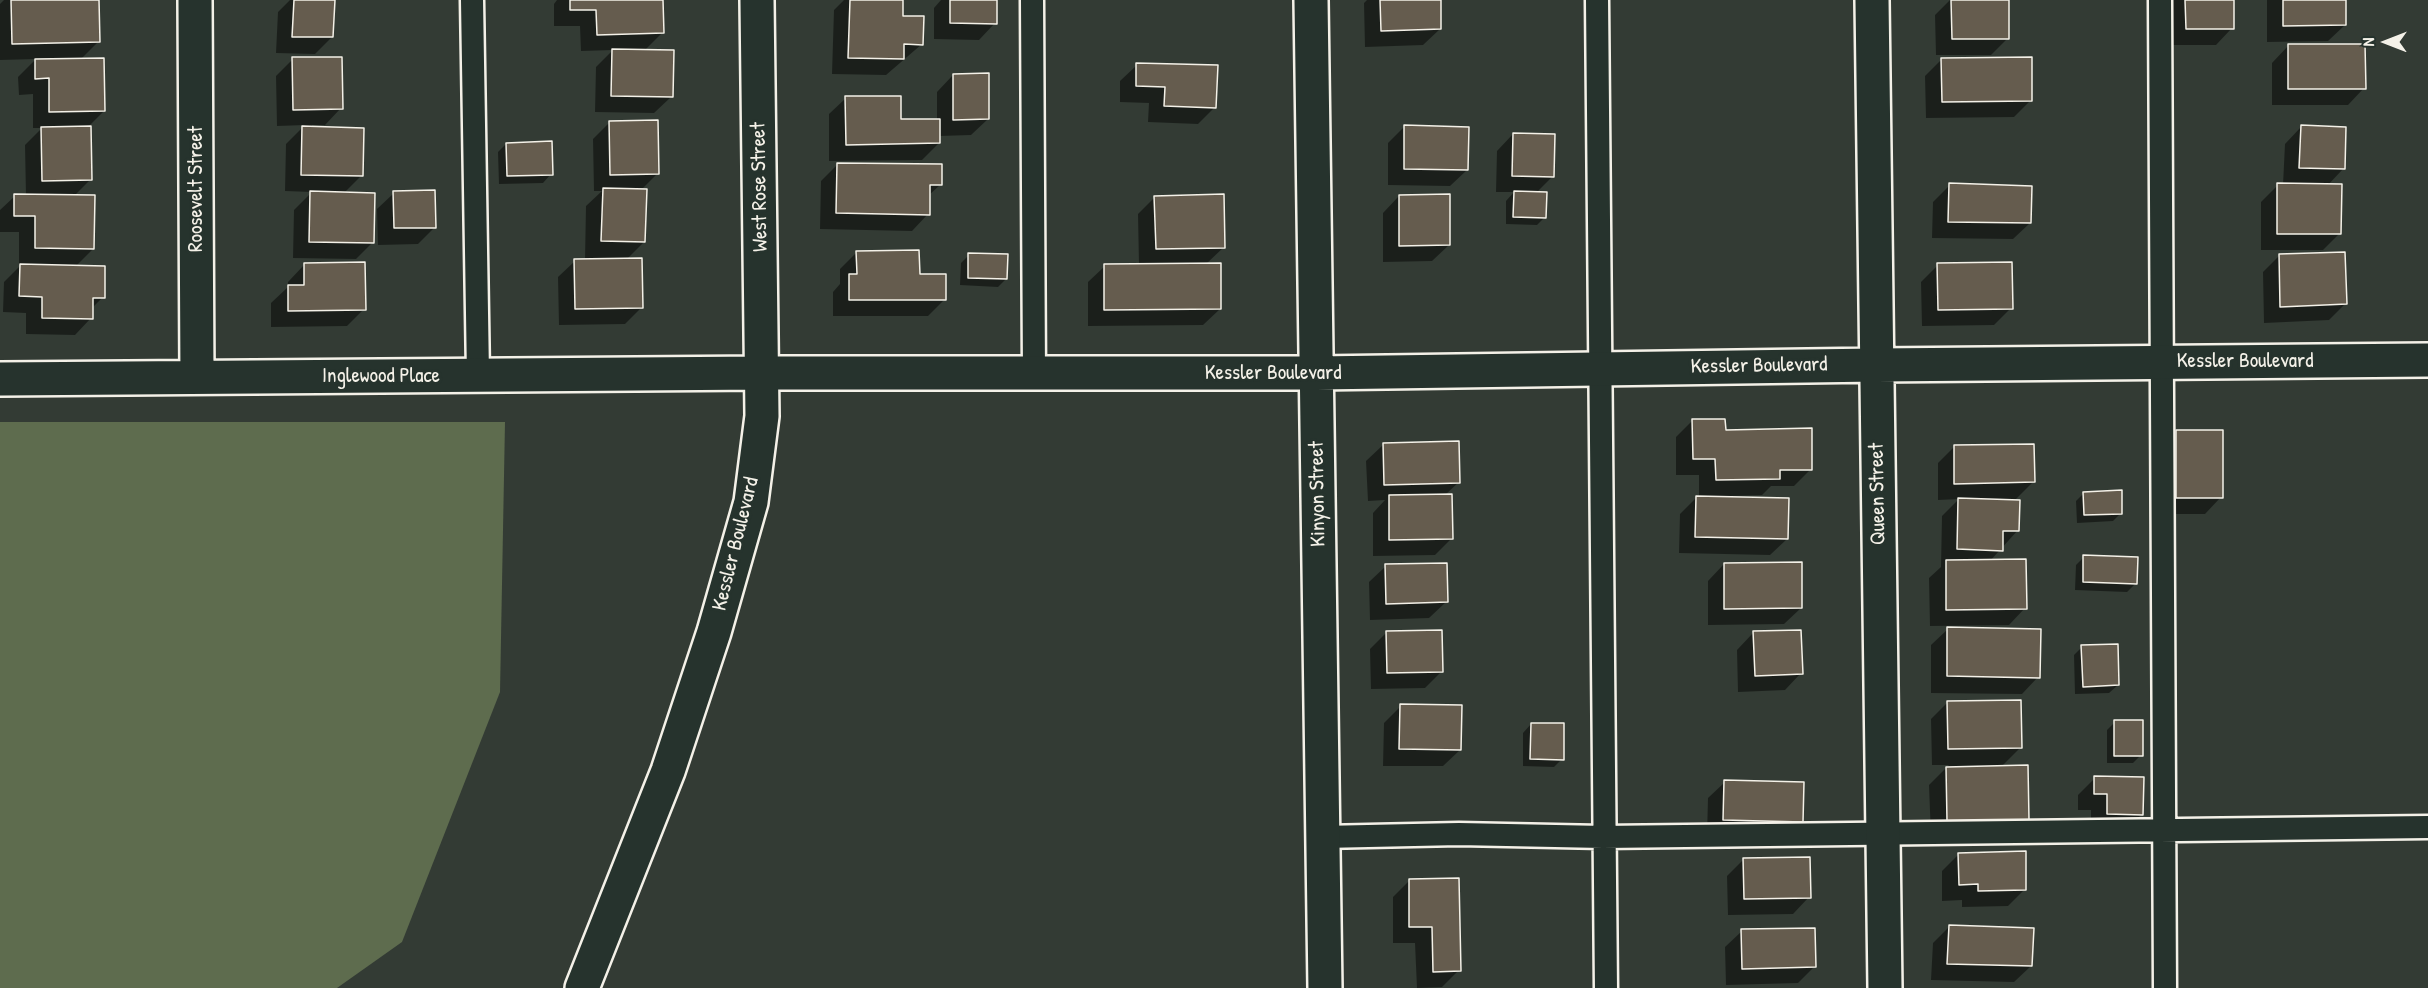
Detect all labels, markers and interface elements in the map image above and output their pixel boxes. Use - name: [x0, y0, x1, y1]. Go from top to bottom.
- north arrow: [2356, 12, 2416, 72]
- text: N: [2357, 38, 2379, 46]
- street label: West Rose Street: [746, 122, 774, 252]
- street label: Roosevelt Street: [183, 126, 209, 252]
- street label: Kessler Boulevard: [2177, 348, 2313, 374]
- street label: Kessler Boulevard: [1690, 352, 1828, 380]
- street label: Kessler Boulevard: [1205, 360, 1341, 386]
- street label: Inglewood Place: [322, 363, 440, 389]
- street label: Kinyon Street: [1304, 441, 1332, 547]
- street label: Queen Street: [1865, 443, 1891, 545]
- street label: Kessler Boulevard: [707, 475, 765, 613]

